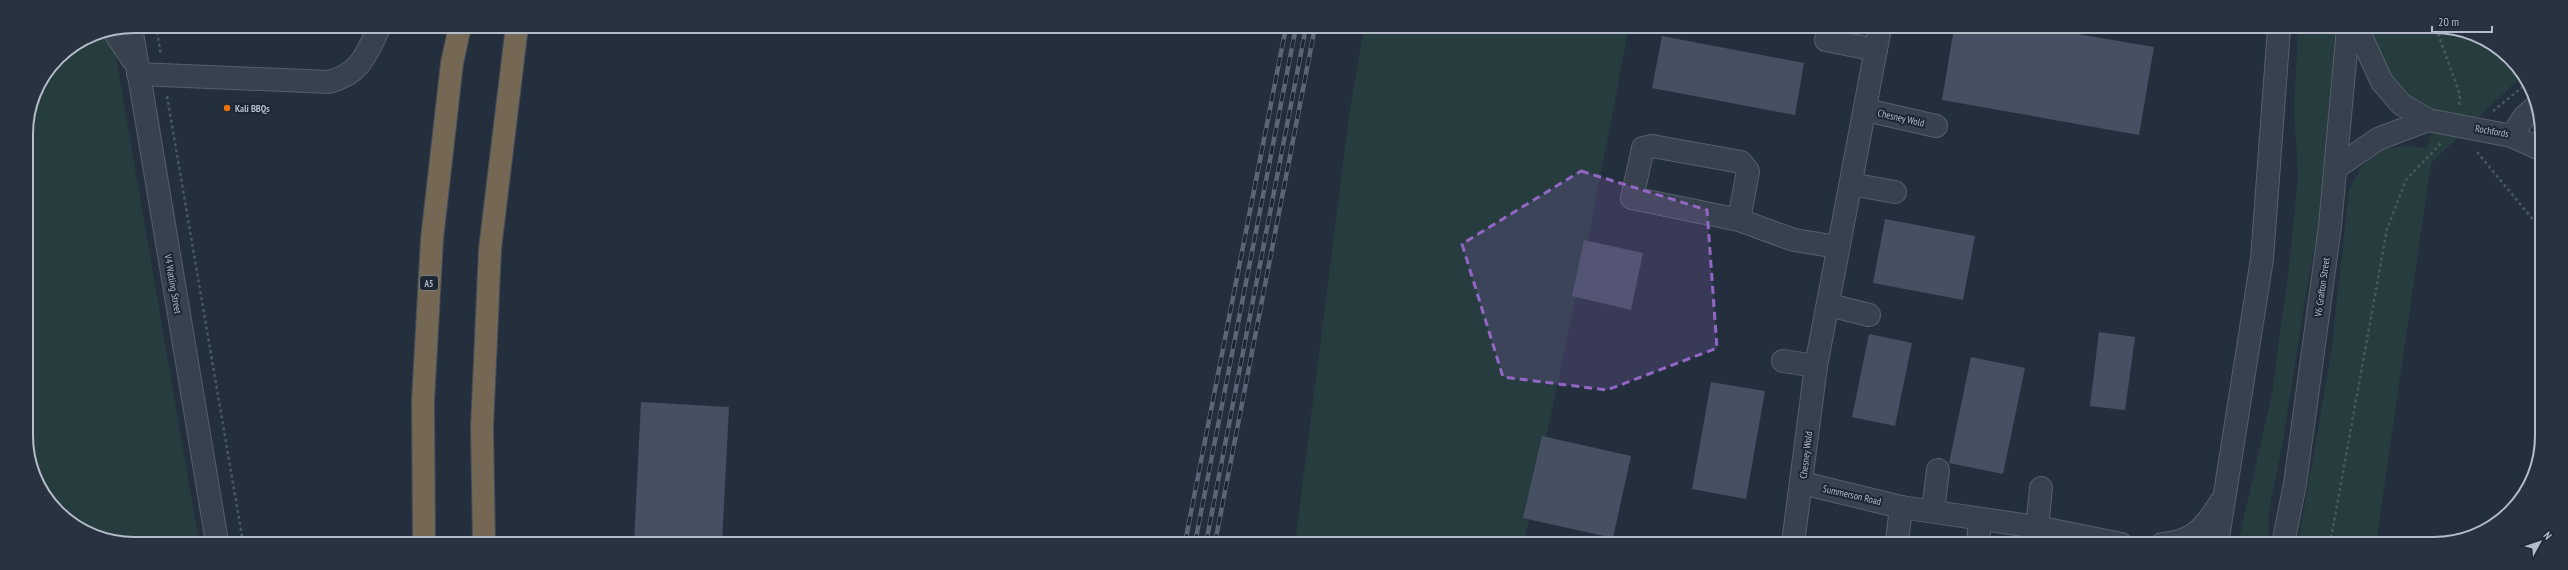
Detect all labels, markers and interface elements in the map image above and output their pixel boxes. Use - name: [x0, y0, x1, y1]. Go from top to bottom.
- scale bar: [2432, 8, 2492, 34]
- text: 20 m: [2438, 14, 2459, 29]
- place label: Kali BBQs: [235, 102, 270, 115]
- marker: Kali BBQs: [222, 103, 232, 113]
- street label: Chesney Wold: [1876, 106, 1926, 130]
- street label: Rochfords: [2474, 122, 2510, 140]
- street label: V4 Watling Street: [161, 252, 185, 315]
- street label: V6 Grafton Street: [2311, 256, 2333, 318]
- road number: A5: [420, 276, 438, 290]
- street label: Chesney Wold: [1797, 431, 1815, 479]
- street label: Summerson Road: [1821, 482, 1883, 508]
- north arrow: [2520, 522, 2560, 562]
- text: N: [2540, 529, 2555, 542]

